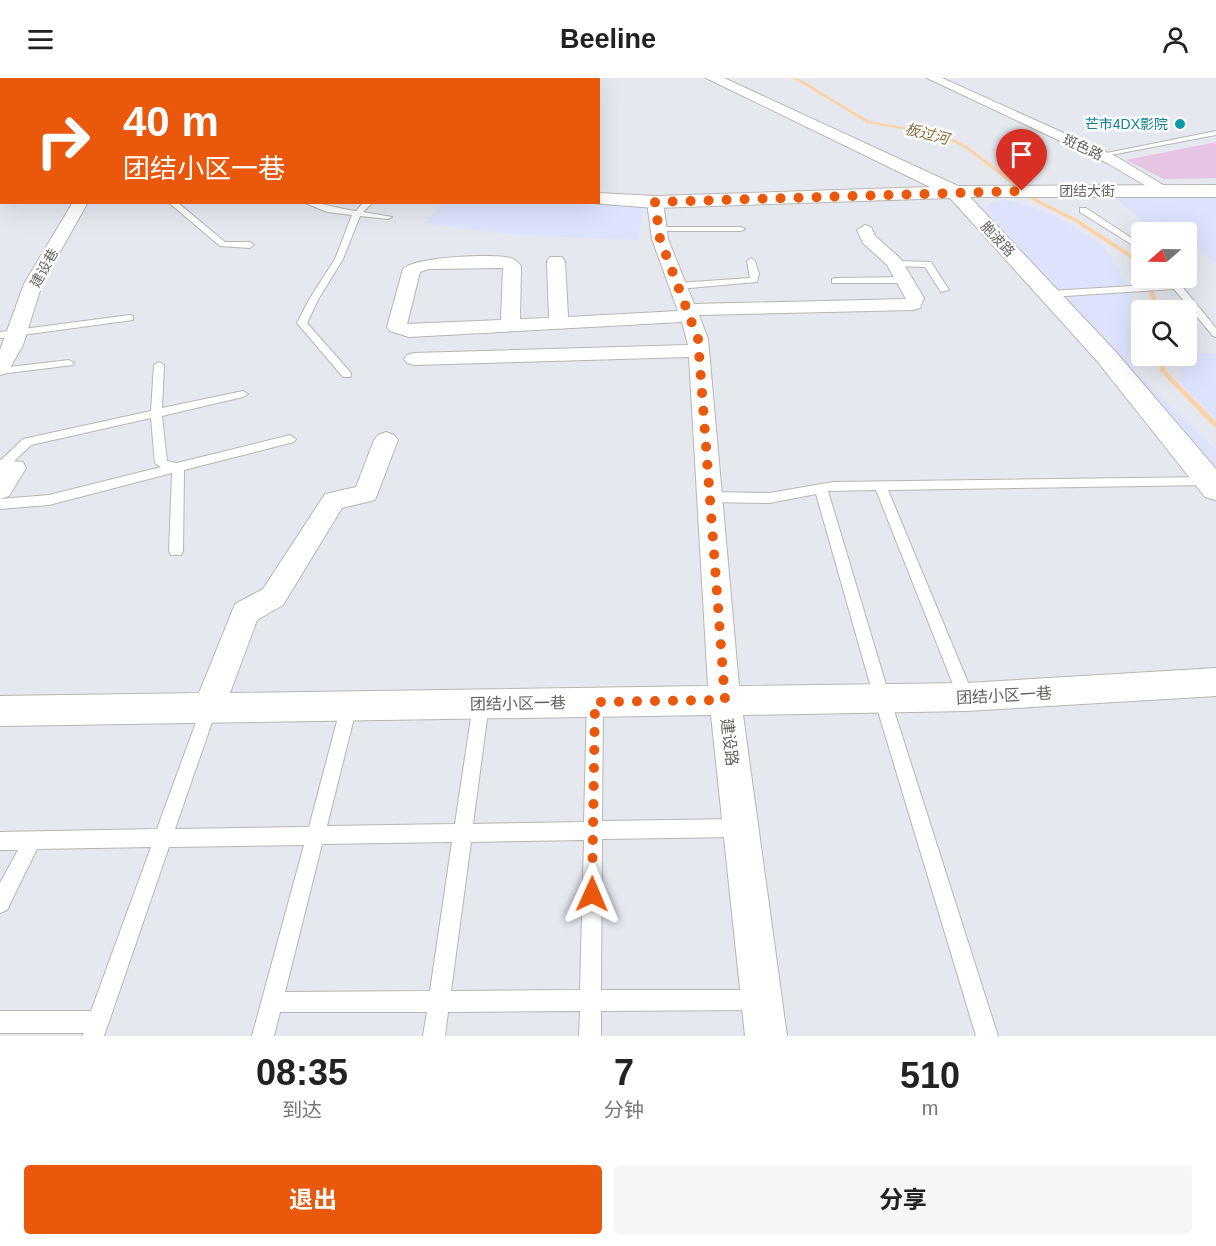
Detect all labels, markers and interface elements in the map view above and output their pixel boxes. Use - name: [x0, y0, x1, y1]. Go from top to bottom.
- icon: menu: [24, 23, 57, 56]
- icon: person: [1159, 23, 1192, 56]
- text: Beeline: [560, 24, 656, 54]
- text: 40 m: [123, 98, 219, 145]
- icon: right: [24, 102, 102, 180]
- place label: 芒市4DX影院: [1085, 116, 1168, 132]
- marker: 芒市4DX影院: [1173, 117, 1187, 131]
- water label: 板过河: [903, 120, 954, 148]
- pin: [996, 129, 1047, 191]
- street label: 斑色路: [1061, 131, 1105, 163]
- icon: arrive: [1005, 138, 1038, 171]
- text: 团结小区一巷: [123, 154, 285, 184]
- street label: 团结大街: [1059, 183, 1115, 199]
- street label: 胞波路: [978, 218, 1018, 260]
- north arrow: [1131, 222, 1197, 288]
- map controls: [1131, 222, 1197, 366]
- street label: 建设巷: [27, 246, 61, 290]
- button: search: [1131, 300, 1197, 366]
- street label: 团结小区一巷: [956, 684, 1052, 707]
- street label: 团结小区一巷: [470, 694, 566, 713]
- street label: 建设路: [718, 717, 741, 767]
- position arrow: [560, 862, 624, 926]
- text: 08:35: [256, 1052, 348, 1093]
- text: 7: [614, 1052, 634, 1093]
- text: 510: [900, 1055, 960, 1096]
- text: m: [922, 1097, 938, 1119]
- text: 到达: [282, 1099, 322, 1121]
- text: 分钟: [604, 1099, 644, 1121]
- button: 退出: [24, 1165, 602, 1234]
- button: 分享: [614, 1165, 1192, 1234]

